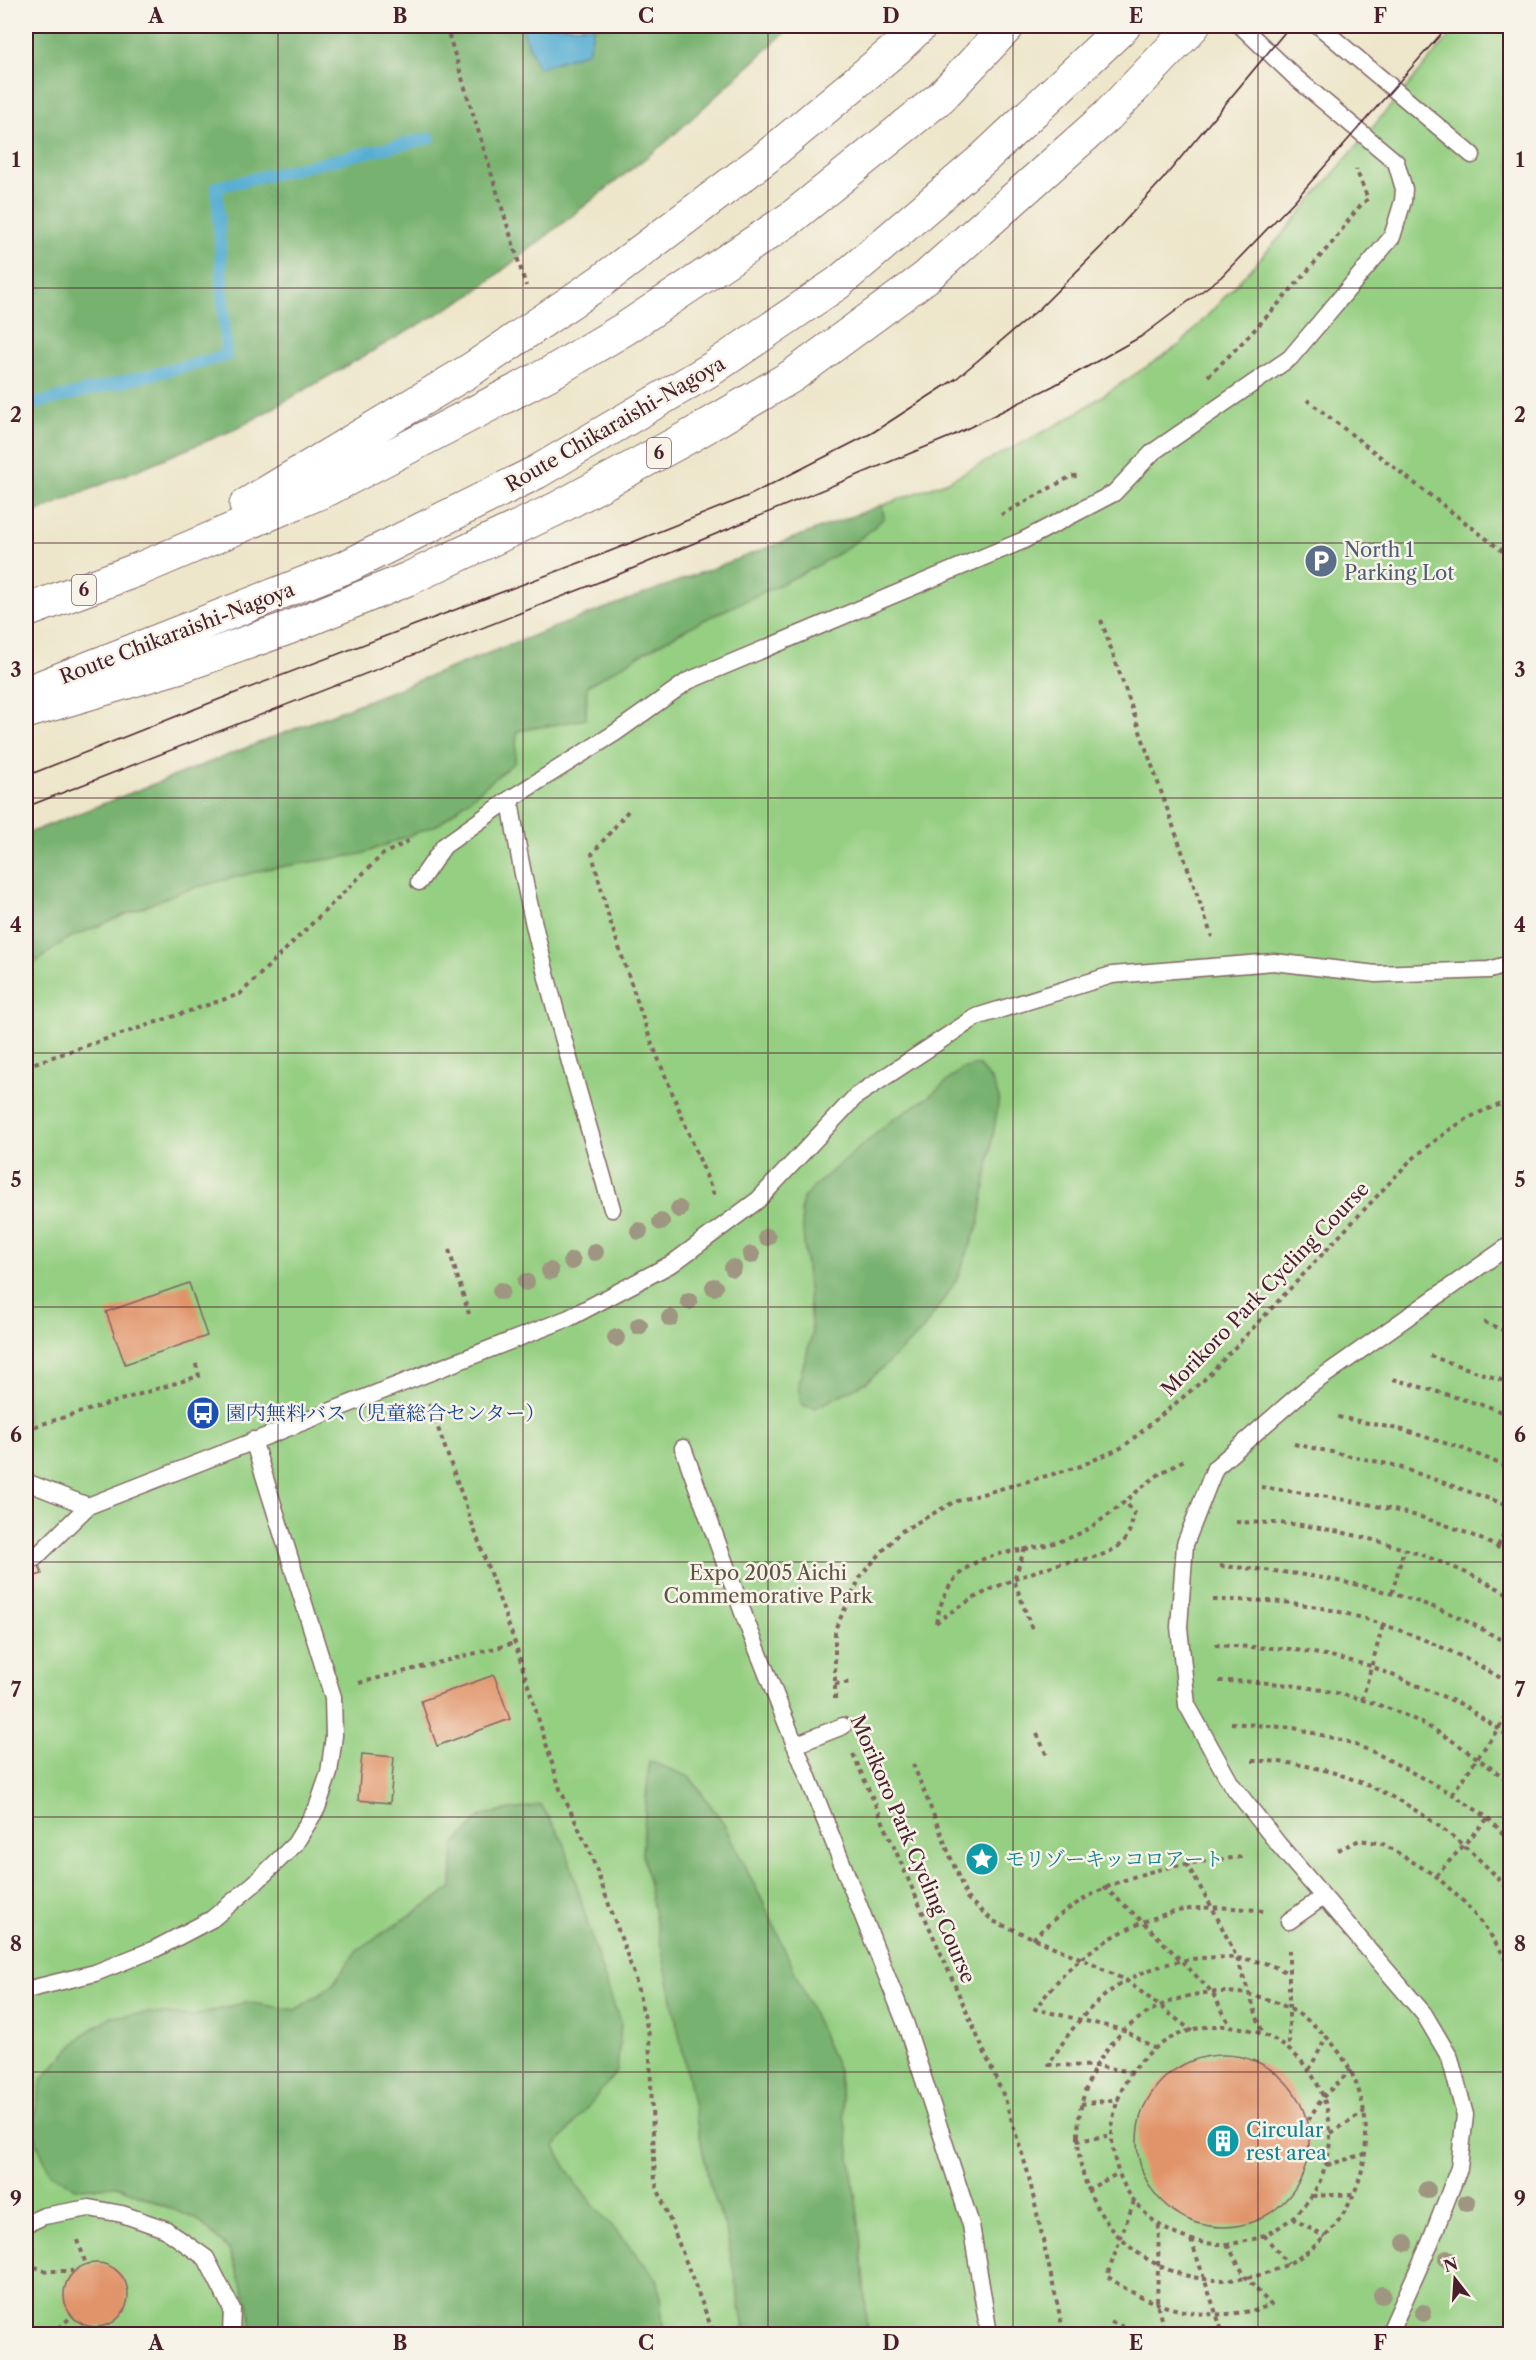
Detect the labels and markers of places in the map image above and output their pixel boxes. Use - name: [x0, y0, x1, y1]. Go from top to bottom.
- place label: North 1 Parking Lot: [1344, 538, 1454, 585]
- parking icon: North 1 Parking Lot: [1303, 543, 1339, 579]
- bus stop icon: 園内無料バス（児童総合センター）: [185, 1395, 221, 1431]
- place label: 園内無料バス（児童総合センター）: [226, 1401, 545, 1425]
- place icon: モリゾーキッコロアート: [964, 1841, 1000, 1877]
- place label: モリゾーキッコロアート: [1005, 1847, 1224, 1871]
- place label: Circular rest area: [1246, 2118, 1327, 2165]
- building icon: Circular rest area: [1205, 2123, 1241, 2159]

